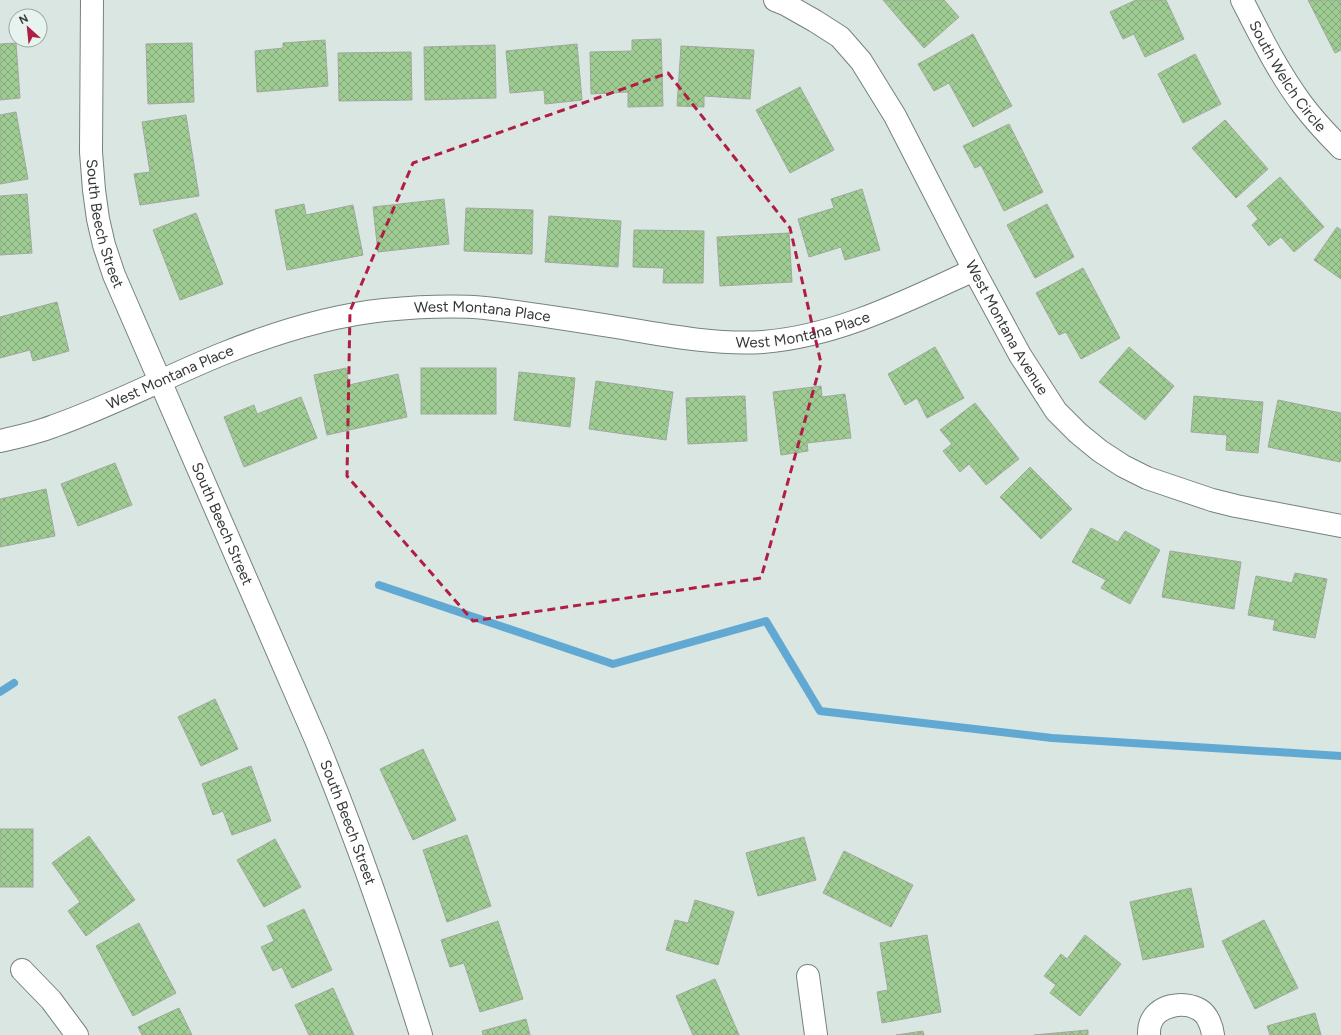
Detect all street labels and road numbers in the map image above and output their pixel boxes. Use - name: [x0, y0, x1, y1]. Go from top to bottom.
- street label: South Welch Circle: [1245, 18, 1330, 135]
- street label: South Beech Street: [83, 158, 128, 291]
- street label: West Montana Avenue: [962, 257, 1052, 398]
- street label: West Montana Place: [414, 297, 552, 326]
- street label: West Montana Place: [735, 308, 872, 352]
- street label: West Montana Place: [104, 341, 236, 413]
- street label: South Beech Street: [188, 460, 257, 588]
- street label: South Beech Street: [316, 757, 380, 887]

